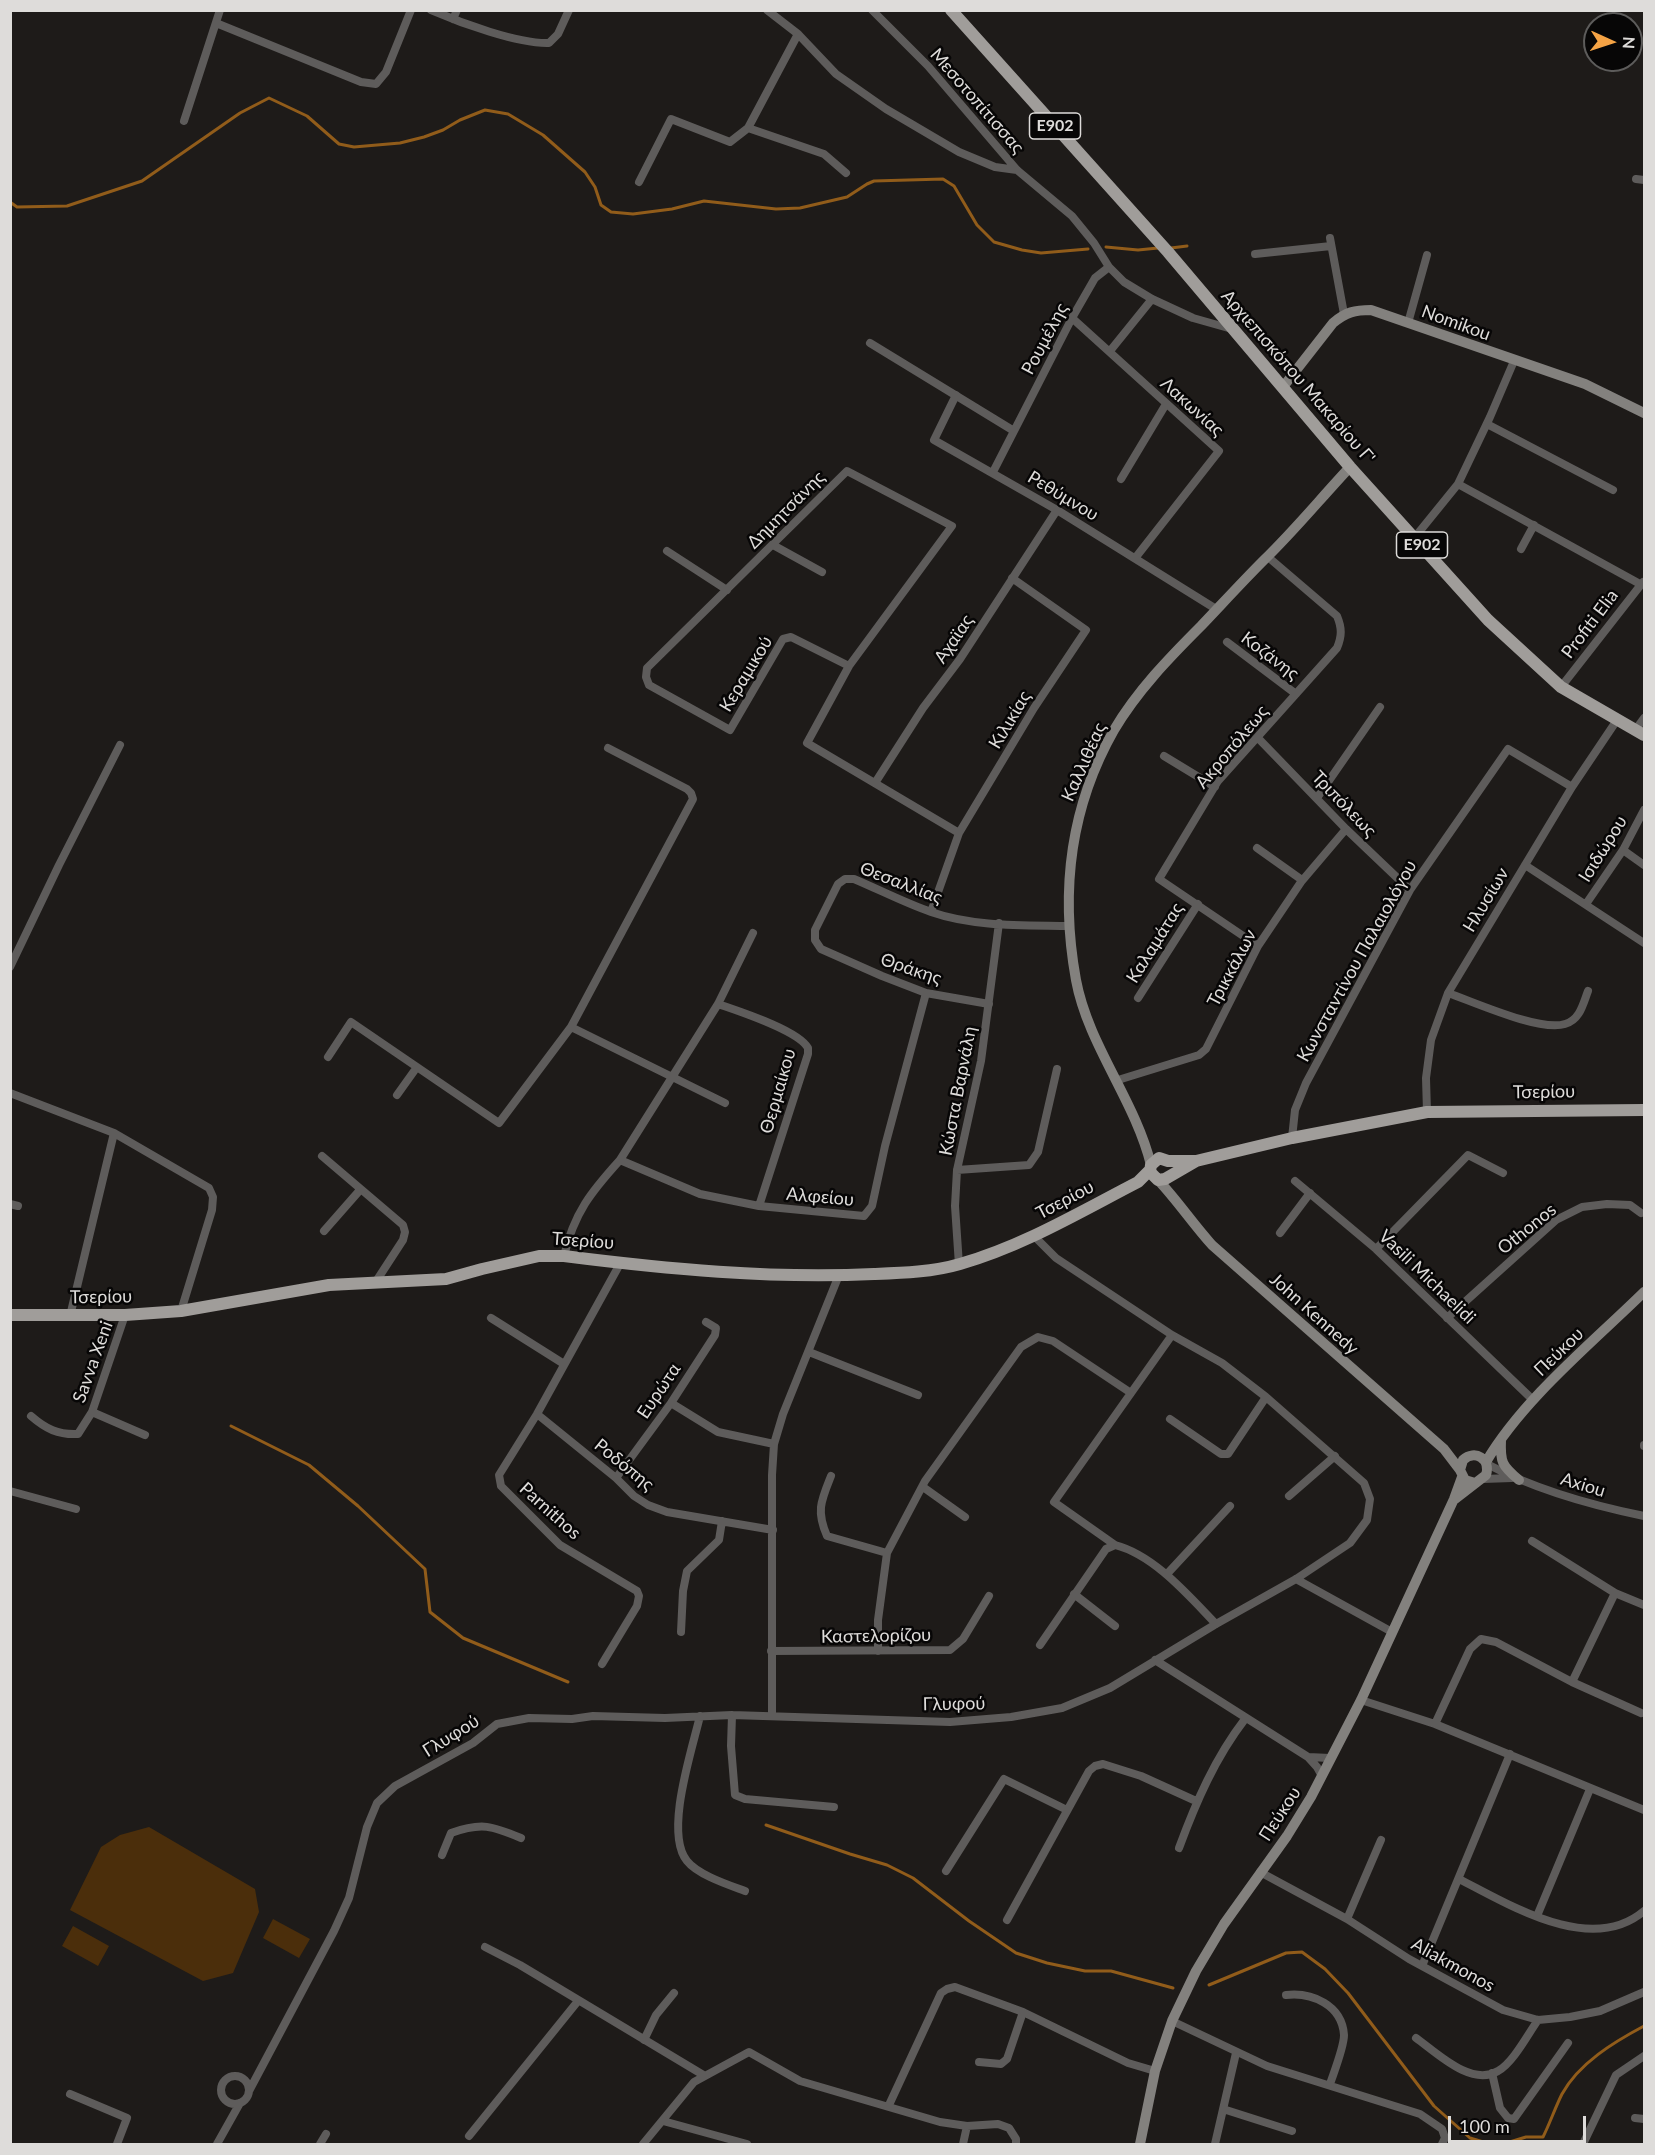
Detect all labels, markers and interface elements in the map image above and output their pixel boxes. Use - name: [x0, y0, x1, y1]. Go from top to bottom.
- north arrow: [1583, 12, 1643, 72]
- text: N: [1620, 36, 1639, 50]
- street label: Μεσοτοπίτισσας: [925, 44, 1029, 158]
- road number: E902: [1030, 113, 1080, 139]
- street label: Αρχιεπισκόπου Μακαρίου Γ': [1216, 285, 1380, 469]
- street label: Ρουμέλης: [1017, 300, 1073, 378]
- street label: Nomikou: [1419, 301, 1493, 345]
- street label: Λακωνίας: [1156, 373, 1228, 441]
- street label: Ρεθύμνου: [1024, 466, 1102, 526]
- street label: Δημητσάνης: [743, 467, 829, 553]
- road number: E902: [1396, 532, 1448, 558]
- street label: Profiti Elia: [1557, 585, 1623, 663]
- street label: Αχαϊας: [930, 610, 978, 668]
- street label: Κοζάνης: [1237, 627, 1303, 685]
- street label: Κεραμικού: [715, 632, 777, 716]
- street label: Κιλικίας: [984, 687, 1036, 753]
- street label: Ακροπόλεως: [1191, 701, 1273, 793]
- street label: Καλλιθέας: [1057, 719, 1111, 805]
- street label: Τριπόλεως: [1307, 766, 1381, 842]
- street label: Ισιδώρου: [1574, 812, 1632, 886]
- street label: Κωνσταντίνου Παλαιολόγου: [1292, 856, 1422, 1066]
- street label: Θεσαλλίας: [857, 857, 945, 909]
- street label: Ηλυσίων: [1458, 864, 1514, 936]
- street label: Καλαμάτας: [1122, 899, 1188, 987]
- street label: Τρικκάλων: [1203, 926, 1261, 1010]
- street label: Θράκης: [878, 949, 944, 989]
- street label: Κώστα Βαρνάλη: [935, 1025, 981, 1157]
- street label: Θερμαίκου: [756, 1046, 800, 1136]
- street label: Τσερίου: [1513, 1081, 1575, 1103]
- street label: Τσερίου: [1032, 1176, 1098, 1224]
- street label: Αλφείου: [785, 1183, 855, 1211]
- street label: Othonos: [1493, 1199, 1561, 1259]
- street label: Vasili Michaelidi: [1374, 1225, 1480, 1329]
- street label: Τσερίου: [551, 1228, 615, 1254]
- street label: John Kennedy: [1265, 1269, 1363, 1359]
- street label: Τσερίου: [70, 1286, 132, 1308]
- street label: Savva Xeni: [68, 1318, 118, 1406]
- street label: Πεύκου: [1530, 1323, 1588, 1381]
- street label: Ευρώτα: [633, 1359, 685, 1423]
- street label: Ροδόπης: [590, 1434, 658, 1496]
- street label: Axiou: [1558, 1468, 1608, 1502]
- street label: Parnithos: [515, 1478, 585, 1544]
- street label: Καστελορίζου: [821, 1624, 931, 1648]
- street label: Γλυφού: [923, 1693, 985, 1715]
- street label: Γλυφού: [419, 1710, 483, 1762]
- street label: Πεύκου: [1254, 1783, 1306, 1845]
- street label: Aliakmonos: [1408, 1933, 1498, 1997]
- scale bar: [1451, 2104, 1589, 2142]
- text: 100 m: [1459, 2115, 1510, 2137]

